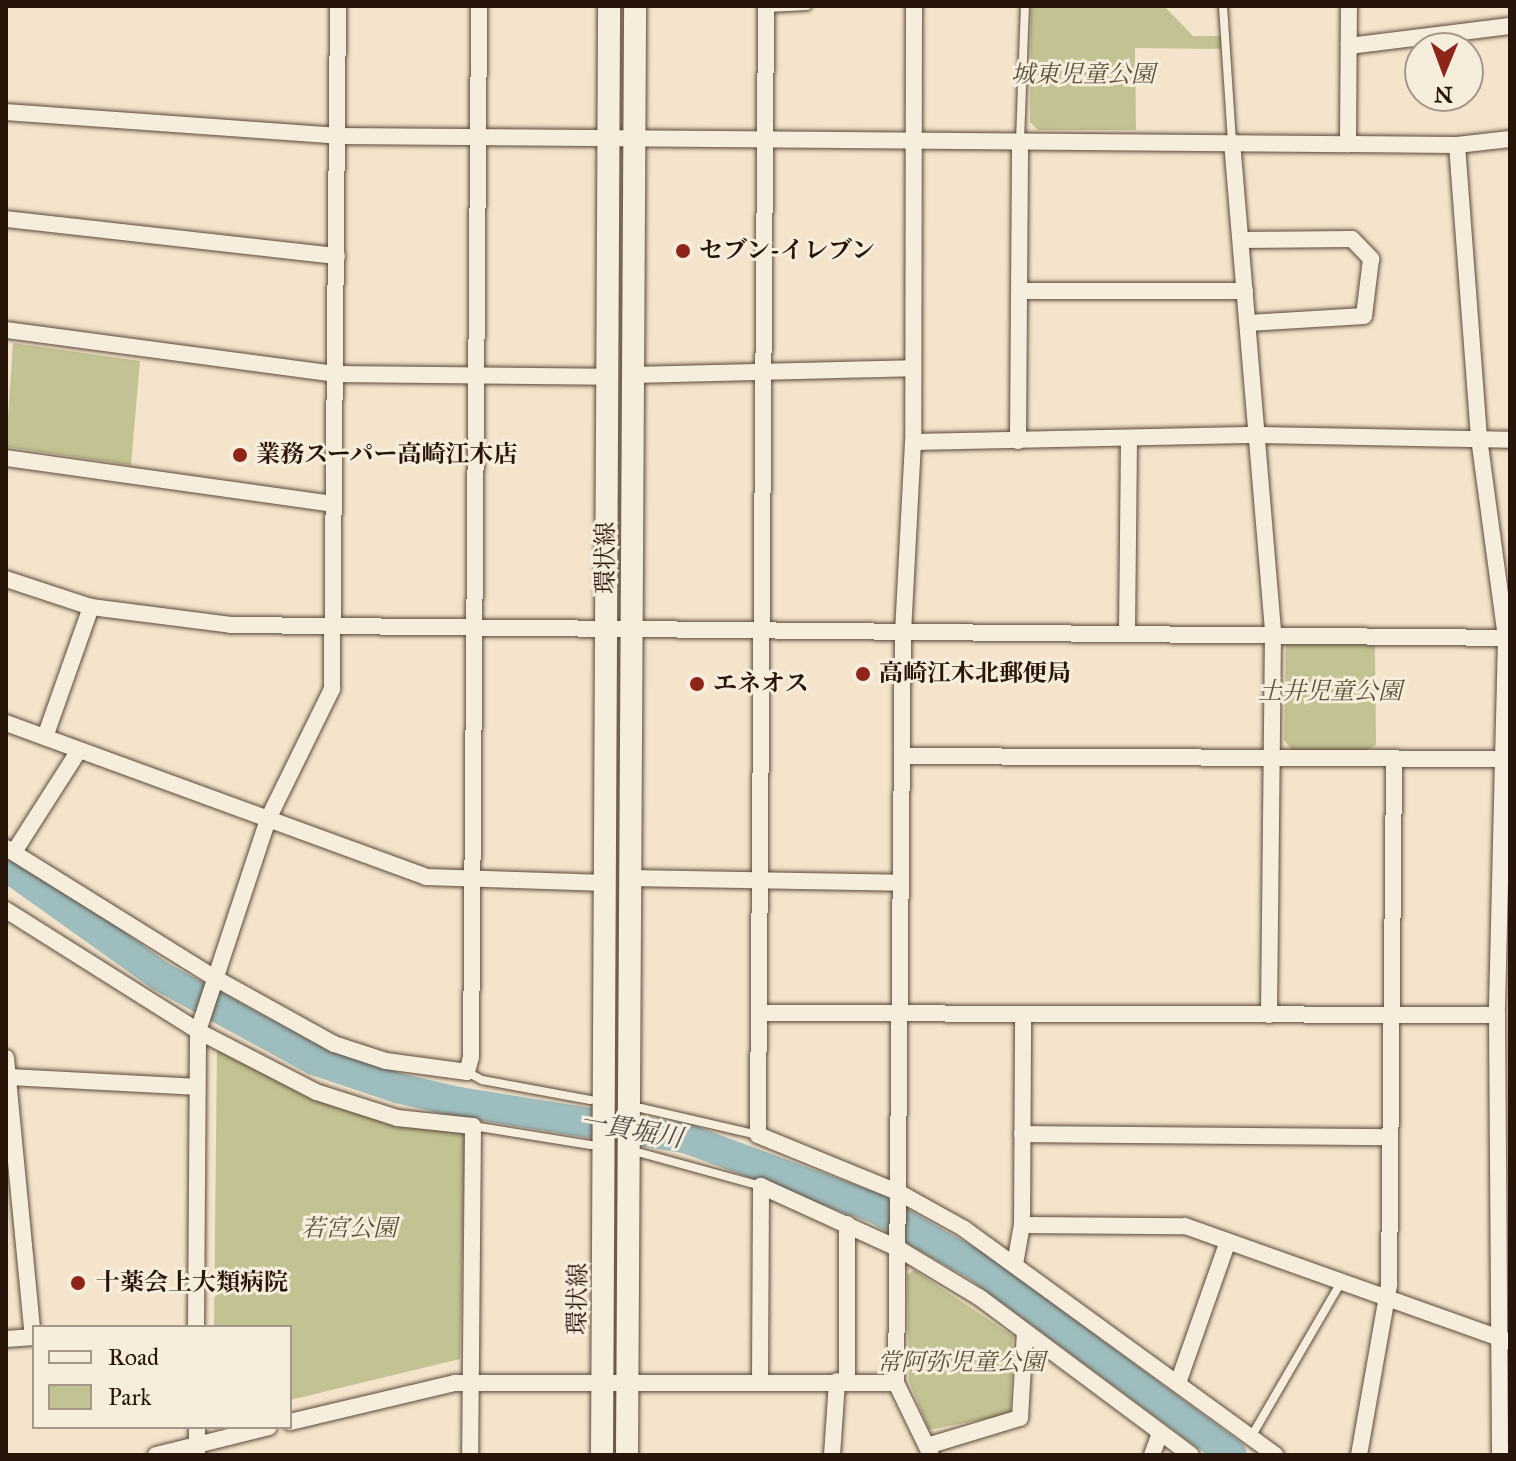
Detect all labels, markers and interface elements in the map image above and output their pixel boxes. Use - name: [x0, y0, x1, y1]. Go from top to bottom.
- north arrow: [1404, 32, 1484, 112]
- park label: 城東児童公園: [1011, 61, 1155, 89]
- text: N: [1434, 81, 1453, 108]
- place label: セブン-イレブン: [699, 237, 877, 265]
- marker: セブン-イレブン: [674, 242, 692, 260]
- place label: 業務スーパー高崎江木店: [256, 441, 519, 469]
- marker: 業務スーパー高崎江木店: [231, 446, 249, 464]
- street label: 環状線: [592, 522, 620, 594]
- place label: 高崎江木北郵便局: [879, 660, 1071, 688]
- marker: 高崎江木北郵便局: [854, 665, 872, 683]
- place label: エネオス: [713, 670, 809, 698]
- marker: エネオス: [688, 675, 706, 693]
- park label: 土井児童公園: [1258, 678, 1402, 706]
- water label: 一貫堀川: [577, 1106, 685, 1154]
- park label: 若宮公園: [301, 1215, 397, 1243]
- street label: 環状線: [563, 1263, 593, 1335]
- place label: 十薬会上大類病院: [96, 1269, 288, 1297]
- marker: 十薬会上大類病院: [67, 1272, 89, 1294]
- legend: [32, 1325, 292, 1429]
- text: Road: [108, 1342, 159, 1372]
- park label: 常阿弥児童公園: [877, 1349, 1045, 1377]
- text: Park: [108, 1382, 151, 1412]

